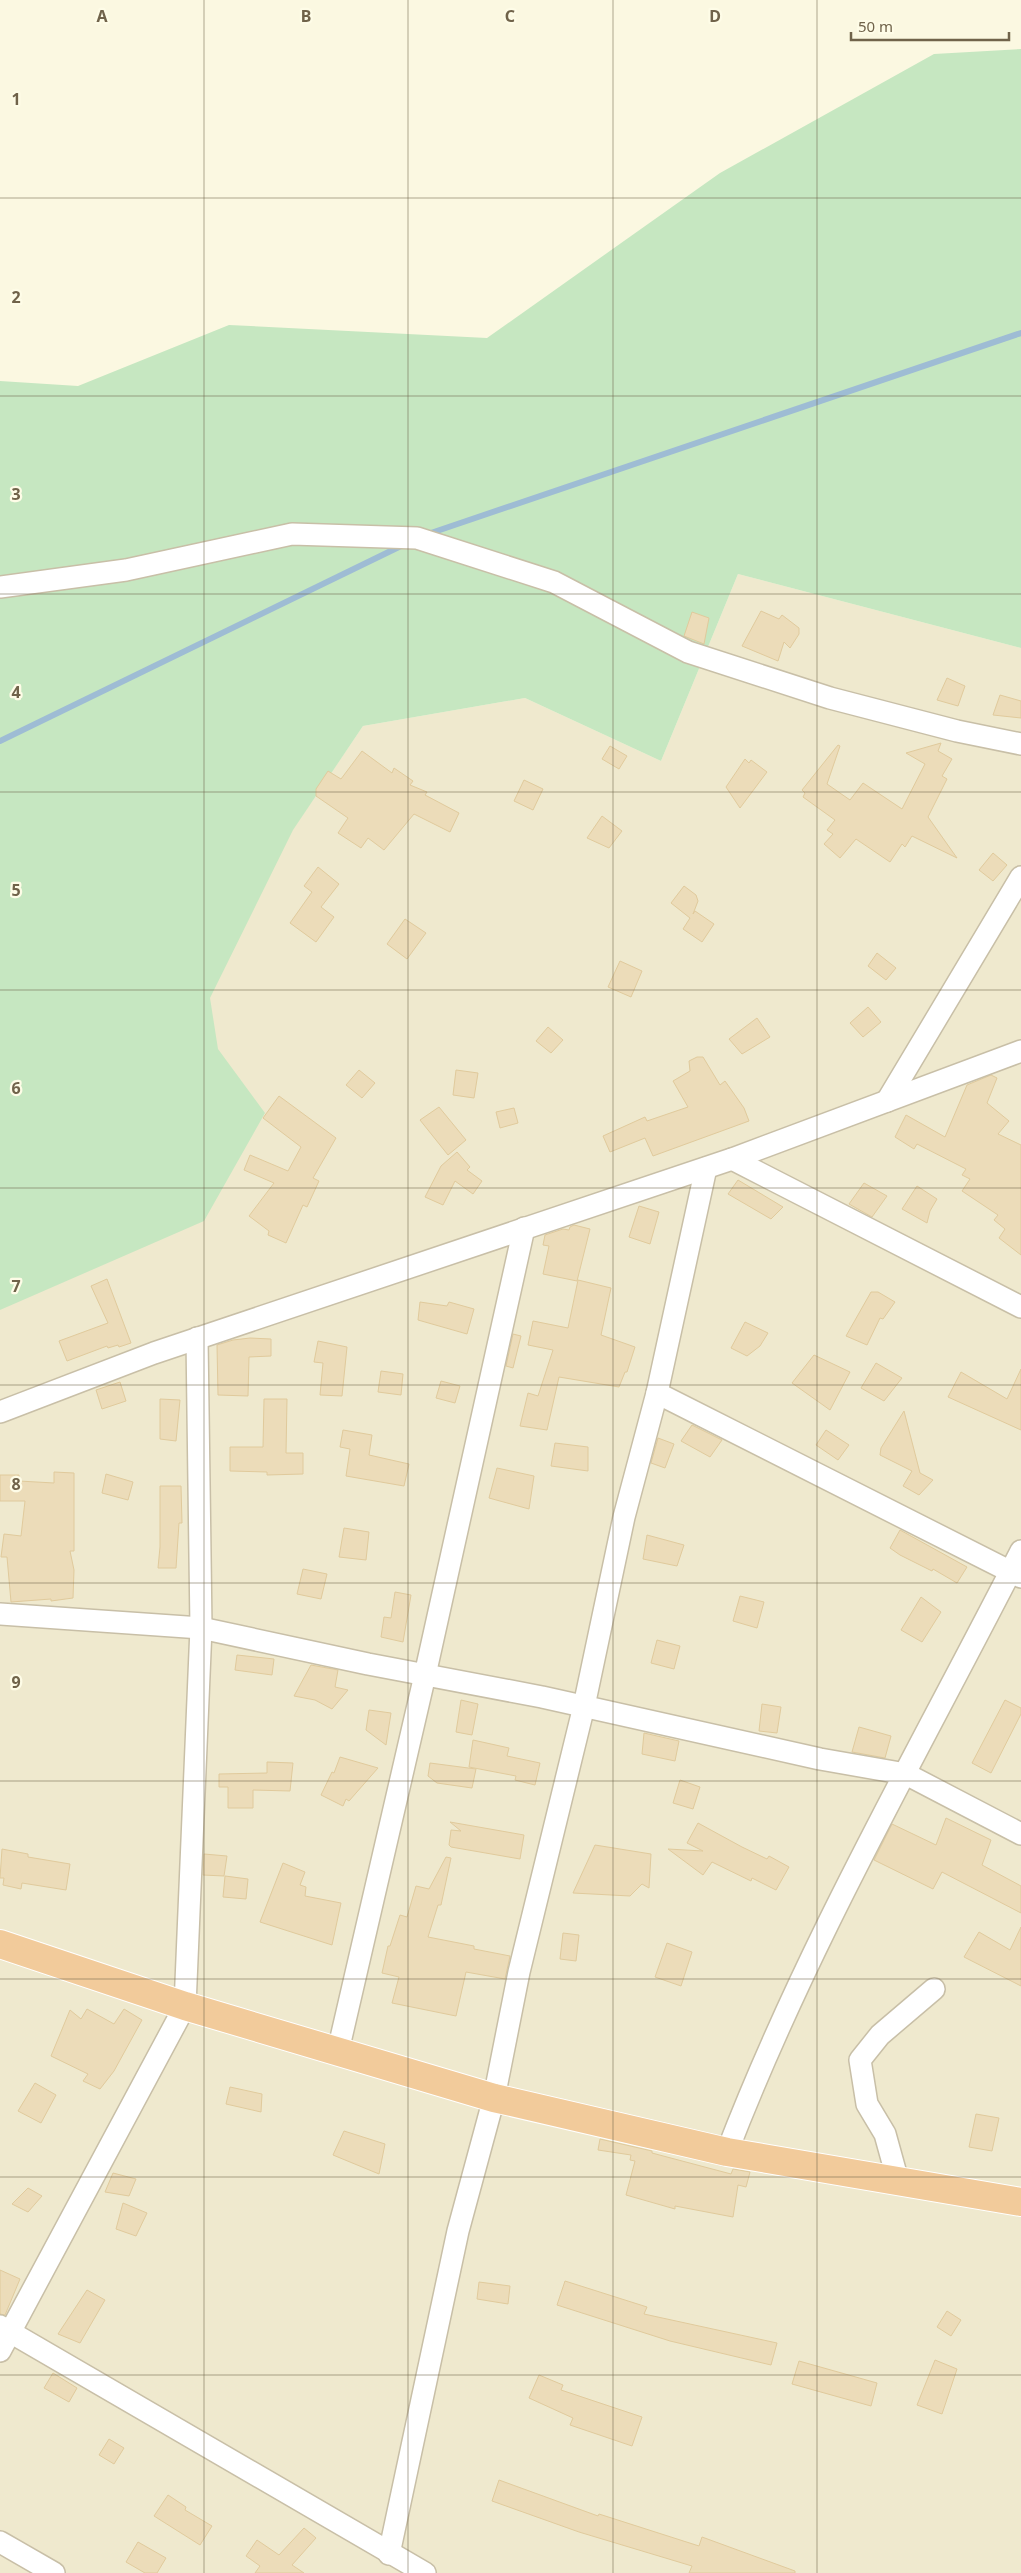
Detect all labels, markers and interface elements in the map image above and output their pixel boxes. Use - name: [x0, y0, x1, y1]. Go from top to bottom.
- text: A: [96, 5, 108, 27]
- text: B: [301, 5, 311, 27]
- text: C: [505, 5, 515, 27]
- text: D: [709, 5, 721, 27]
- scale bar: [851, 10, 1008, 42]
- text: 50 m: [858, 16, 893, 36]
- text: 1: [11, 88, 21, 110]
- text: 2: [11, 286, 21, 308]
- text: 3: [11, 483, 21, 505]
- text: 4: [11, 681, 21, 703]
- text: 5: [11, 879, 21, 901]
- text: 6: [11, 1077, 21, 1099]
- text: 7: [11, 1275, 21, 1297]
- text: 8: [11, 1473, 21, 1495]
- text: 9: [11, 1671, 21, 1693]

